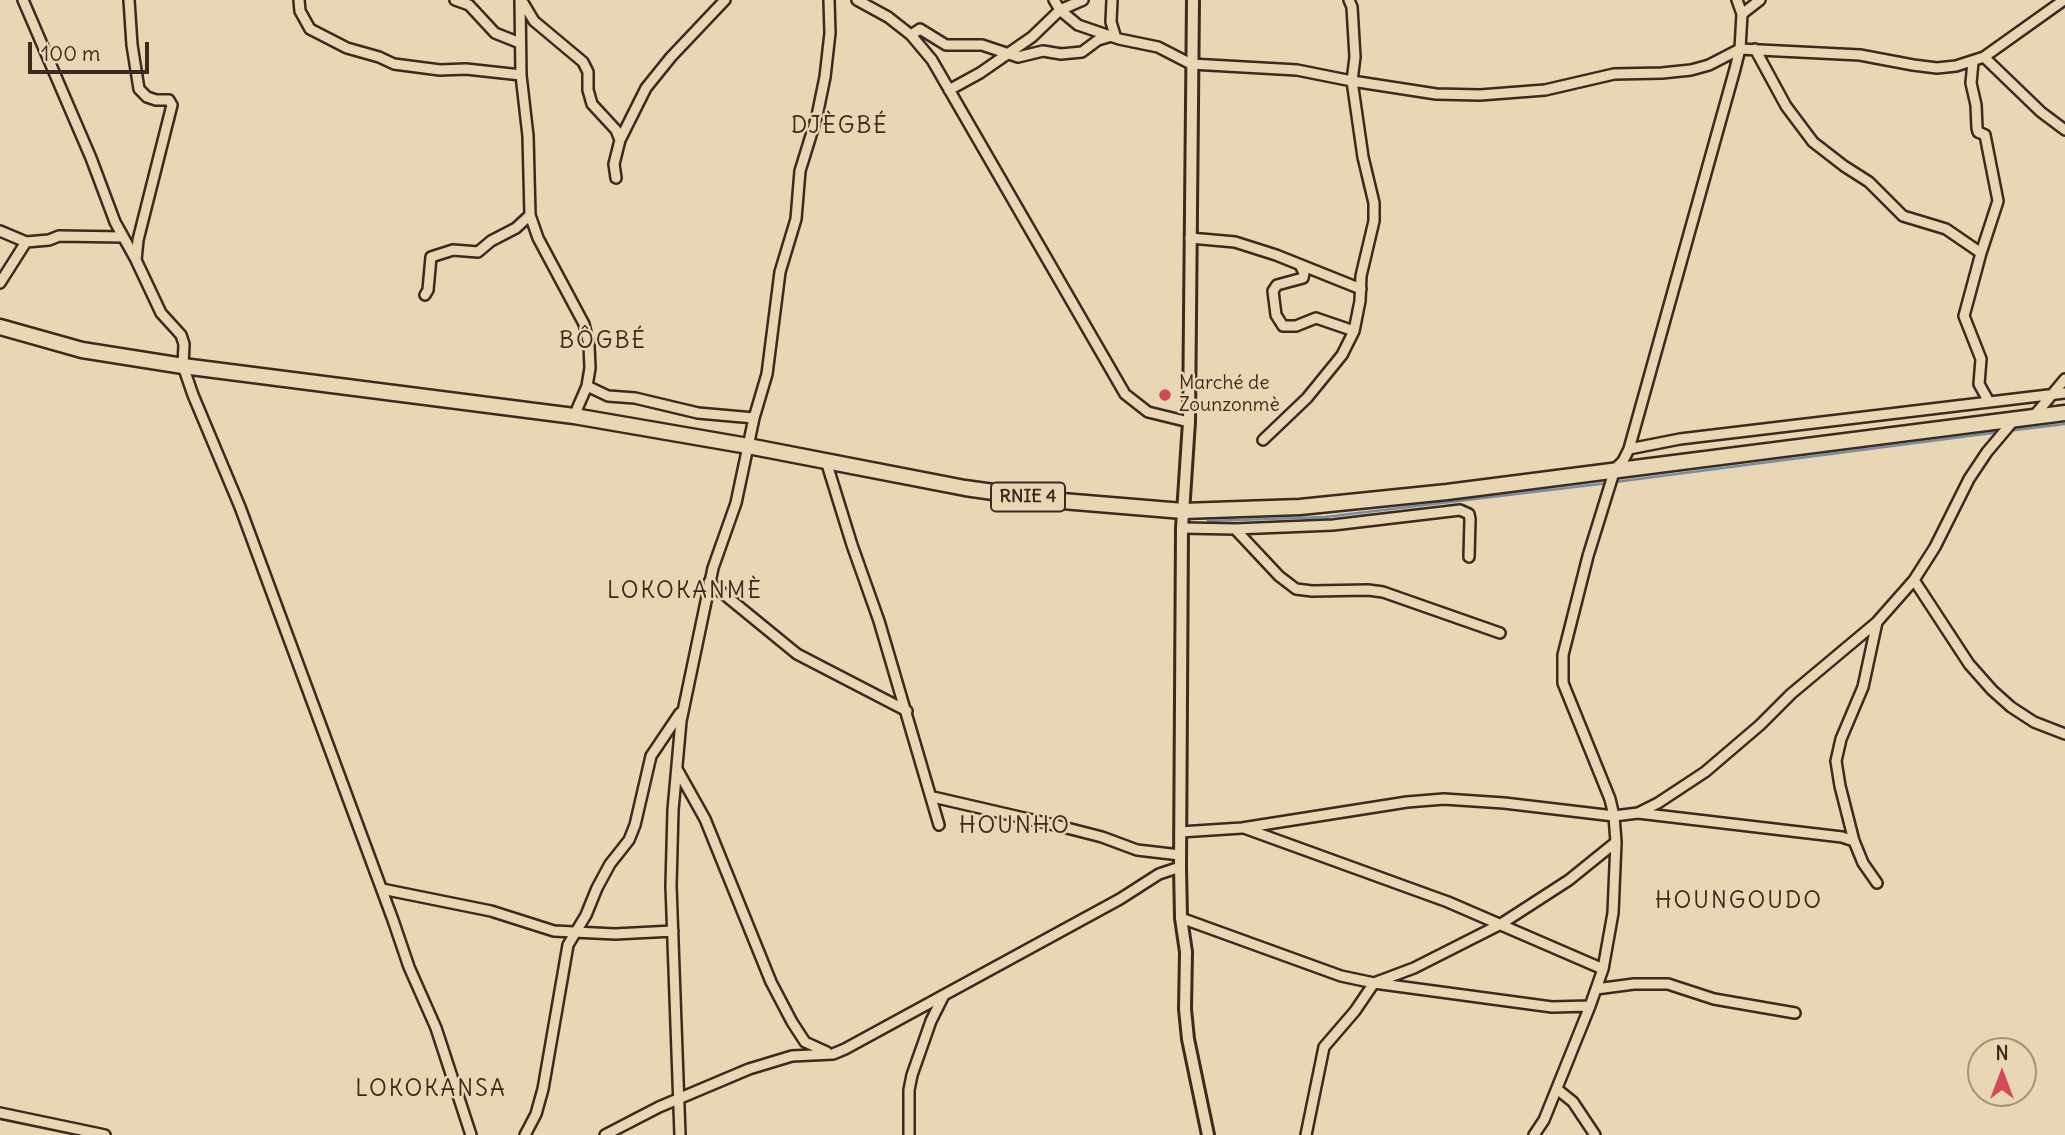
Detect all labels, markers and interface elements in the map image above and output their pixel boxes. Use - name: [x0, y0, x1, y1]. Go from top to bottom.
- scale bar: [32, 28, 152, 72]
- text: 100 m: [41, 40, 100, 67]
- district label: DJÈGBÉ: [792, 112, 888, 140]
- district label: BÔGBÉ: [560, 327, 646, 355]
- place label: Marché de Zounzonmè: [1179, 373, 1280, 417]
- marker: Marché de Zounzonmè: [1157, 387, 1173, 403]
- road number: RNIE 4: [991, 482, 1065, 512]
- district label: LOKOKANMÈ: [608, 577, 762, 605]
- district label: HOUNHO: [960, 812, 1070, 840]
- district label: HOUNGOUDO: [1656, 887, 1822, 915]
- north arrow: [1967, 1037, 2037, 1107]
- text: N: [1995, 1041, 2009, 1065]
- district label: LOKOKANSA: [356, 1075, 506, 1103]

